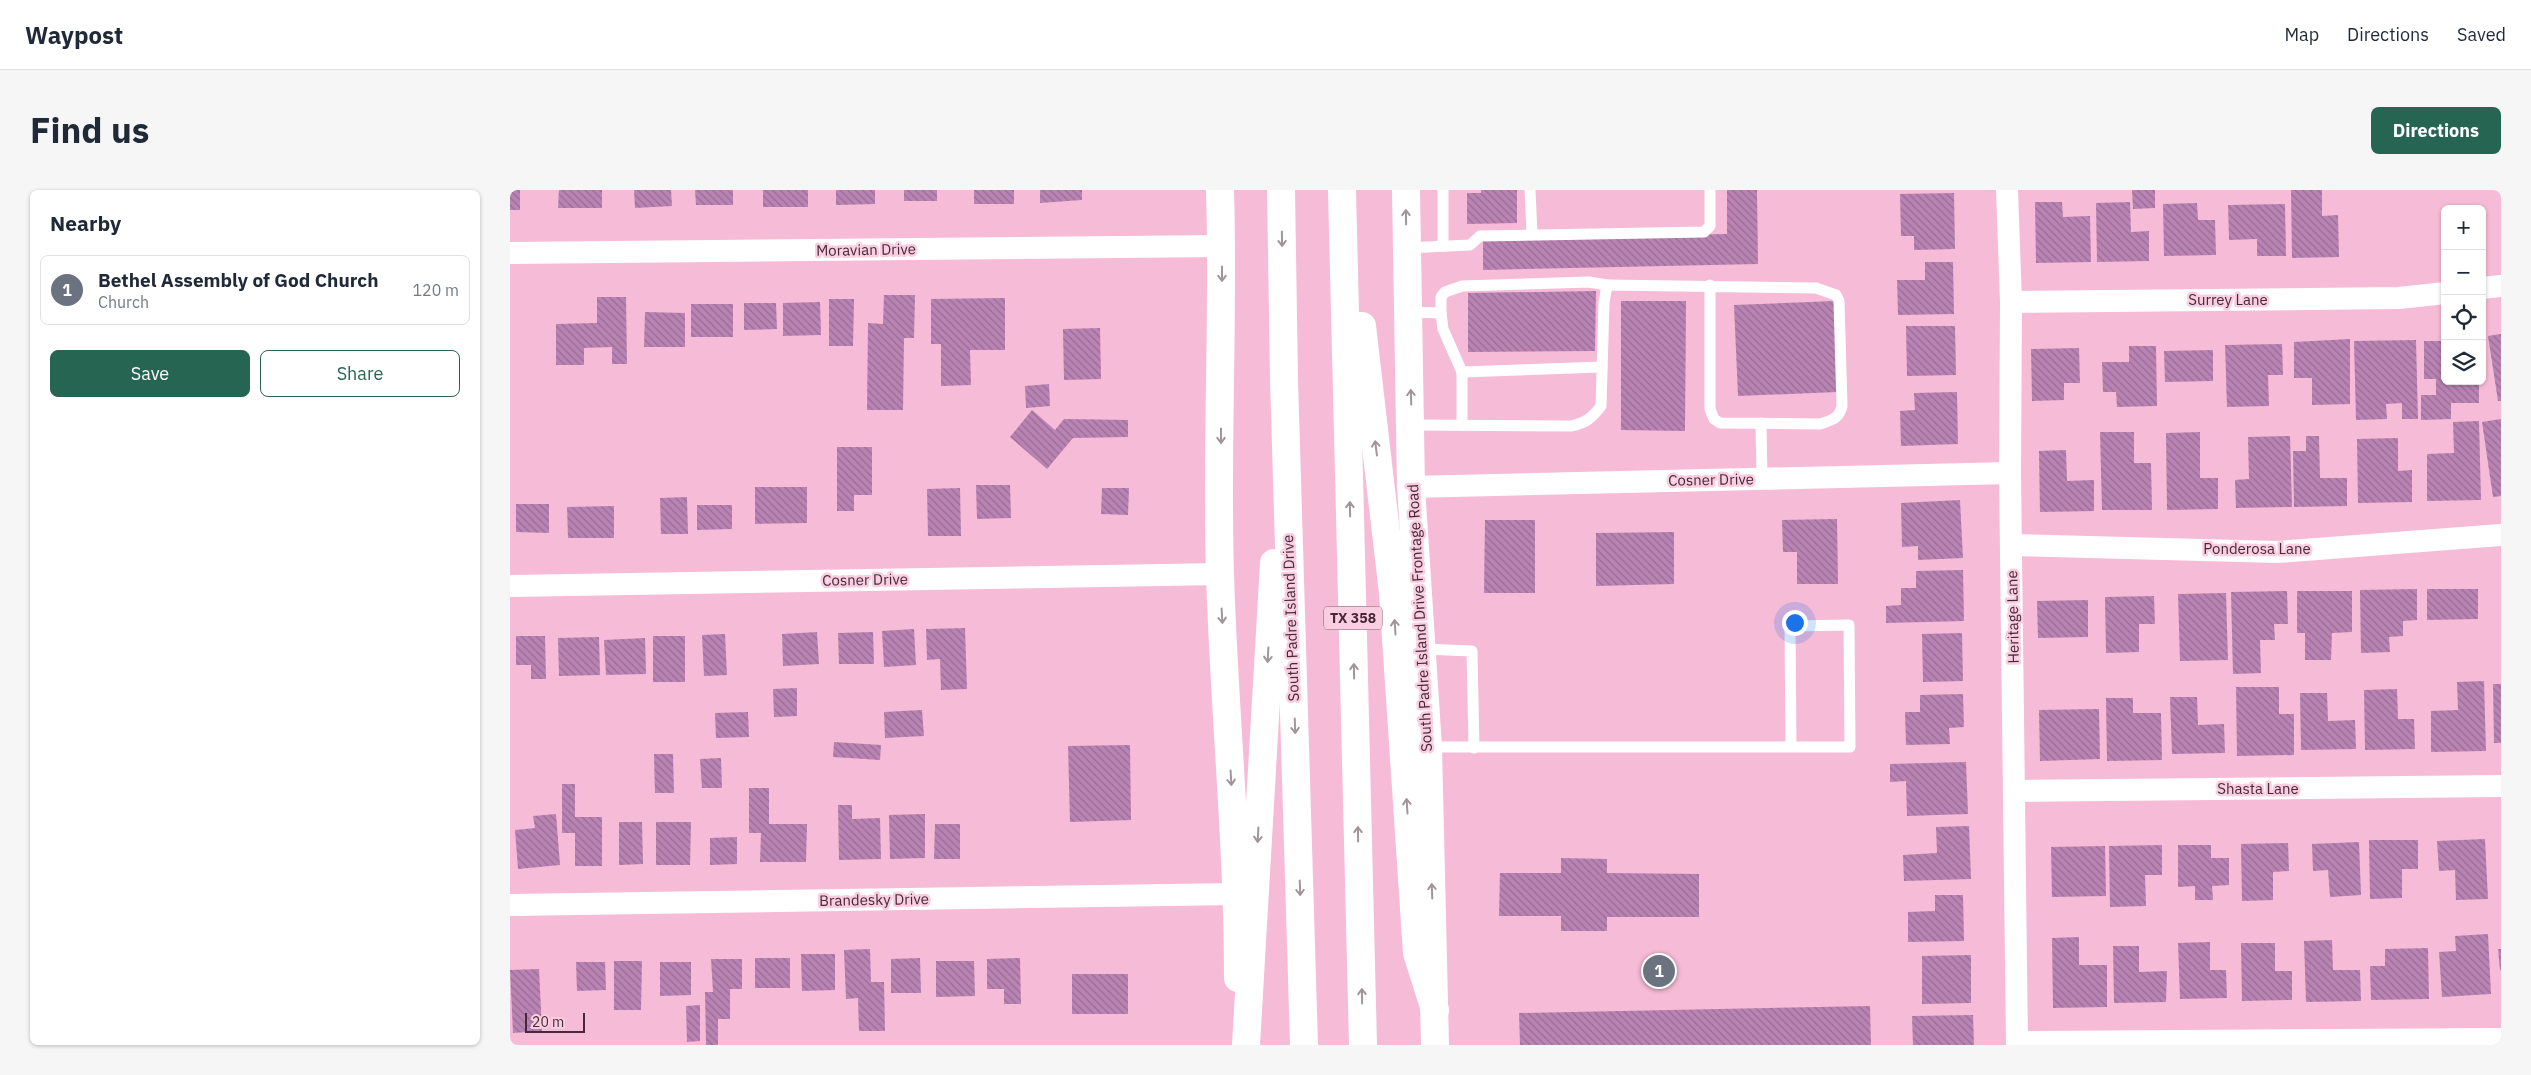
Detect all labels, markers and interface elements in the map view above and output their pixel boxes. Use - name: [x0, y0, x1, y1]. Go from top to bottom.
- text: Waypost: [25, 19, 123, 51]
- text: Map: [2284, 23, 2319, 46]
- text: Directions: [2347, 23, 2429, 46]
- text: Saved: [2457, 23, 2506, 46]
- text: Find us: [30, 107, 149, 153]
- button: Directions: [2371, 107, 2501, 154]
- map controls: [2441, 205, 2486, 385]
- button: +: [2441, 205, 2486, 250]
- text: Nearby: [50, 209, 121, 237]
- one-way arrow: [1401, 209, 1411, 226]
- one-way arrow: [1277, 230, 1287, 246]
- street label: Moravian Drive: [816, 239, 916, 260]
- button: −: [2441, 250, 2486, 295]
- one-way arrow: [1217, 265, 1227, 281]
- text: Bethel Assembly of God Church: [98, 268, 379, 292]
- text: 1: [62, 280, 72, 300]
- text: 120 m: [412, 280, 459, 300]
- street label: Surrey Lane: [2188, 290, 2268, 309]
- text: Church: [98, 292, 149, 312]
- button: locate: [2441, 295, 2486, 340]
- button: layers: [2441, 340, 2486, 385]
- button: Save: [50, 350, 250, 397]
- button: Share: [260, 350, 460, 397]
- one-way arrow: [1406, 389, 1415, 405]
- one-way arrow: [1216, 428, 1226, 444]
- one-way arrow: [1371, 440, 1381, 456]
- street label: Cosner Drive: [1668, 469, 1754, 490]
- street label: South Padre Island Drive Frontage Road: [1403, 484, 1436, 752]
- one-way arrow: [1345, 501, 1355, 518]
- street label: South Padre Island Drive: [1278, 534, 1303, 702]
- street label: Ponderosa Lane: [2203, 539, 2311, 558]
- street label: Cosner Drive: [822, 569, 908, 590]
- street label: Heritage Lane: [2002, 570, 2023, 664]
- road number: TX 358: [1324, 606, 1382, 629]
- one-way arrow: [1218, 608, 1227, 624]
- your location: [1782, 610, 1808, 636]
- one-way arrow: [1391, 619, 1400, 635]
- one-way arrow: [1264, 647, 1273, 663]
- one-way arrow: [1349, 664, 1359, 680]
- one-way arrow: [1290, 717, 1299, 733]
- one-way arrow: [1227, 770, 1236, 786]
- street label: Shasta Lane: [2217, 779, 2299, 798]
- one-way arrow: [1403, 799, 1412, 815]
- one-way arrow: [1353, 826, 1363, 842]
- one-way arrow: [1254, 827, 1263, 843]
- one-way arrow: [1295, 880, 1304, 896]
- one-way arrow: [1427, 884, 1436, 900]
- street label: Brandesky Drive: [819, 889, 929, 910]
- pin: 1: [1643, 952, 1675, 990]
- one-way arrow: [1357, 989, 1367, 1005]
- scale bar: [525, 1010, 585, 1033]
- text: 20 m: [532, 1013, 564, 1031]

